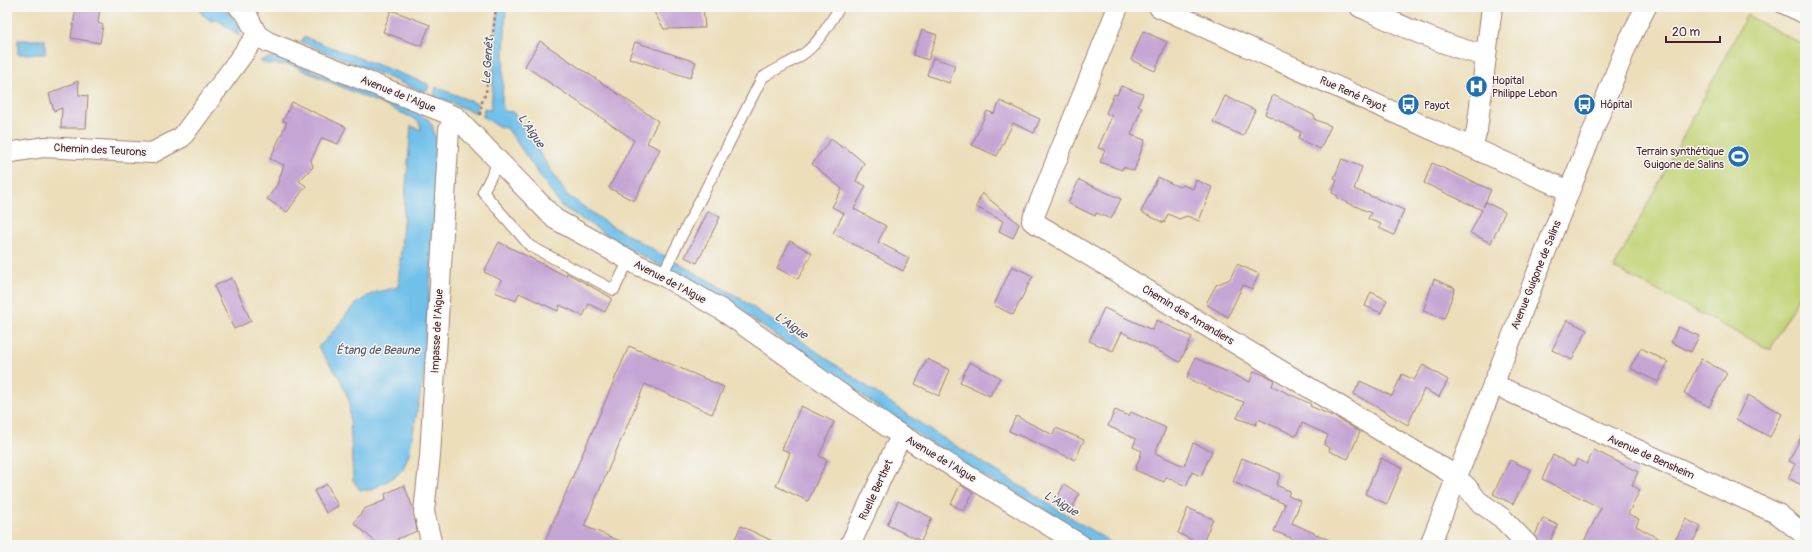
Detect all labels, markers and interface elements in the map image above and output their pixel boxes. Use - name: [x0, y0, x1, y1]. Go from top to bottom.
- scale bar: [1666, 18, 1720, 44]
- text: 20 m: [1672, 25, 1701, 40]
- water label: Le Genêt: [479, 36, 497, 85]
- street label: Avenue de l'Aigue: [359, 73, 438, 115]
- hospital icon: Hopital Philippe Lebon: [1463, 73, 1489, 99]
- street label: Rue René Payot: [1318, 74, 1389, 115]
- place label: Hopital Philippe Lebon: [1492, 74, 1557, 100]
- bus stop icon: Hôpital: [1572, 91, 1598, 117]
- bus stop icon: Payot: [1396, 92, 1422, 118]
- place label: Hôpital: [1600, 98, 1632, 111]
- place label: Payot: [1424, 99, 1450, 112]
- water label: L'Aigue: [514, 111, 548, 151]
- street label: Chemin des Teurons: [53, 141, 147, 159]
- sports icon: Terrain synthétique Guigone de Salins: [1726, 144, 1752, 170]
- place label: Terrain synthétique Guigone de Salins: [1636, 145, 1725, 171]
- street label: Avenue Guigone de Salins: [1508, 218, 1564, 331]
- street label: Avenue de l'Aigue: [632, 258, 709, 307]
- street label: Chemin des Amandiers: [1140, 282, 1236, 348]
- street label: Impasse de l'Aigue: [428, 288, 446, 374]
- water label: L'Aigue: [772, 309, 811, 343]
- water label: Étang de Beaune: [336, 342, 421, 358]
- street label: Avenue de Bensheim: [1605, 432, 1697, 482]
- street label: Avenue de l'Aigue: [903, 433, 979, 485]
- street label: Ruelle Berthet: [856, 457, 896, 522]
- water label: L'Aigue: [1041, 488, 1082, 521]

